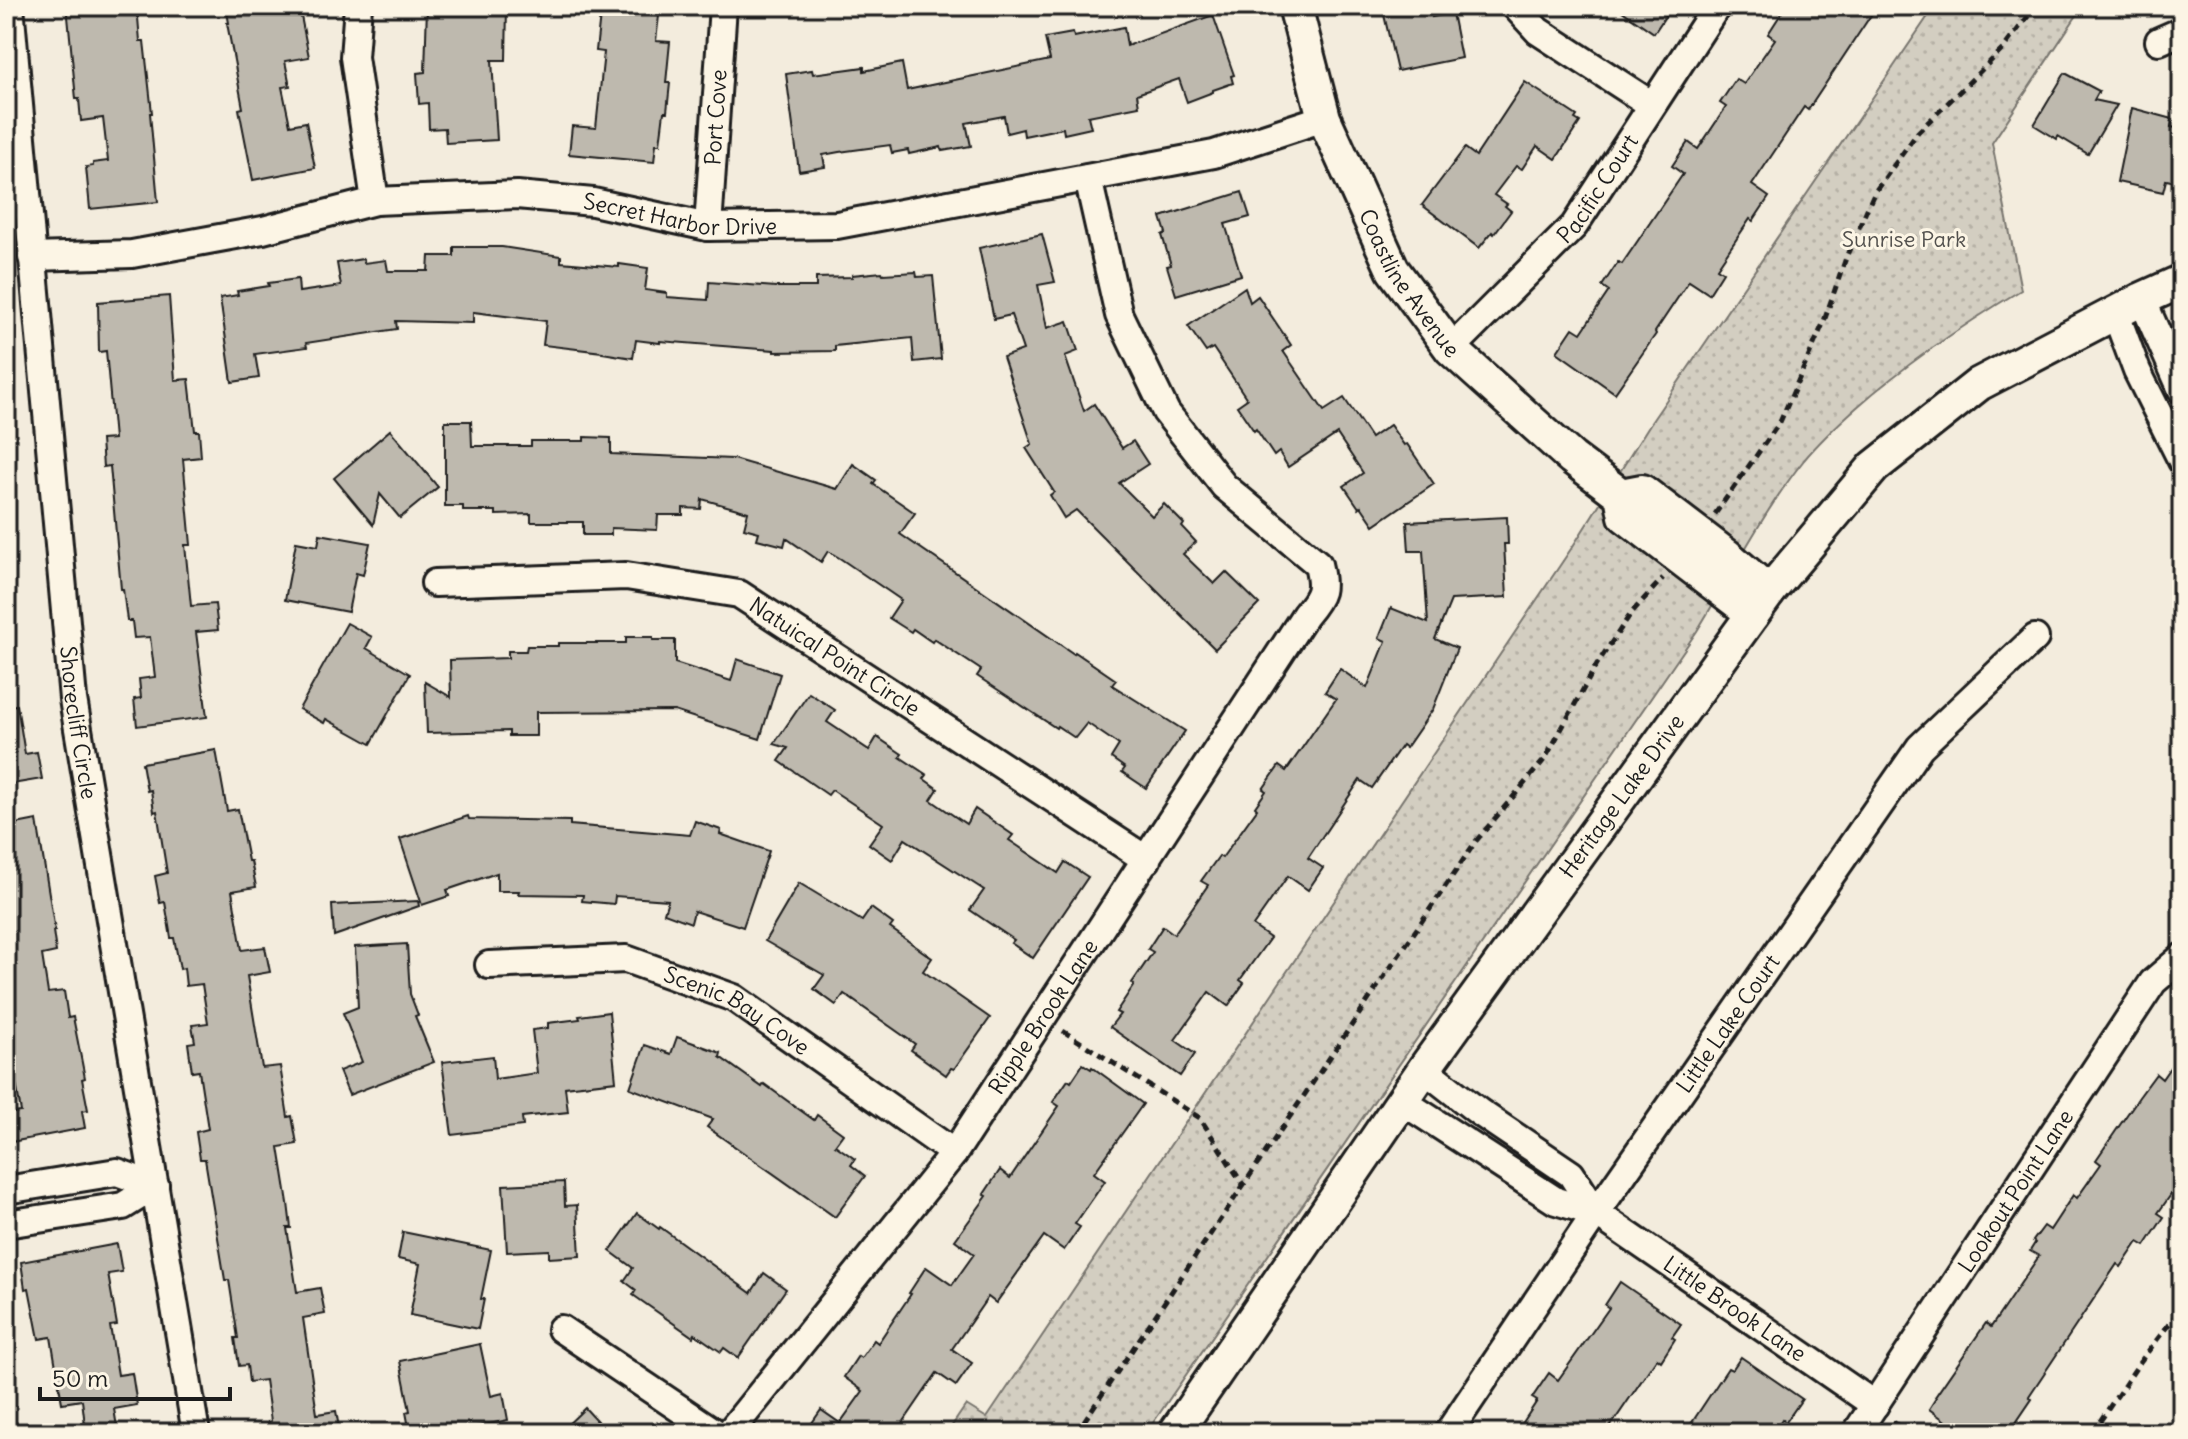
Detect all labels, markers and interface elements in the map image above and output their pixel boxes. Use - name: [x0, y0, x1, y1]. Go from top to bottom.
- street label: Port Cove: [698, 68, 733, 166]
- street label: Pacific Court: [1551, 129, 1644, 249]
- street label: Secret Harbor Drive: [582, 187, 777, 241]
- street label: Coastline Avenue: [1353, 204, 1465, 364]
- park label: Sunrise Park: [1842, 225, 1966, 253]
- street label: Natuical Point Circle: [744, 591, 925, 722]
- street label: Shorecliff Circle: [54, 645, 104, 801]
- street label: Heritage Lake Drive: [1553, 709, 1690, 883]
- street label: Ripple Brook Lane: [982, 934, 1104, 1099]
- street label: Little Lake Court: [1670, 949, 1786, 1098]
- street label: Scenic Bay Cove: [660, 960, 815, 1061]
- street label: Lookout Point Lane: [1952, 1104, 2079, 1278]
- street label: Little Brook Lane: [1658, 1250, 1812, 1368]
- scale bar: [40, 1351, 230, 1401]
- text: 50 m: [52, 1363, 108, 1393]

